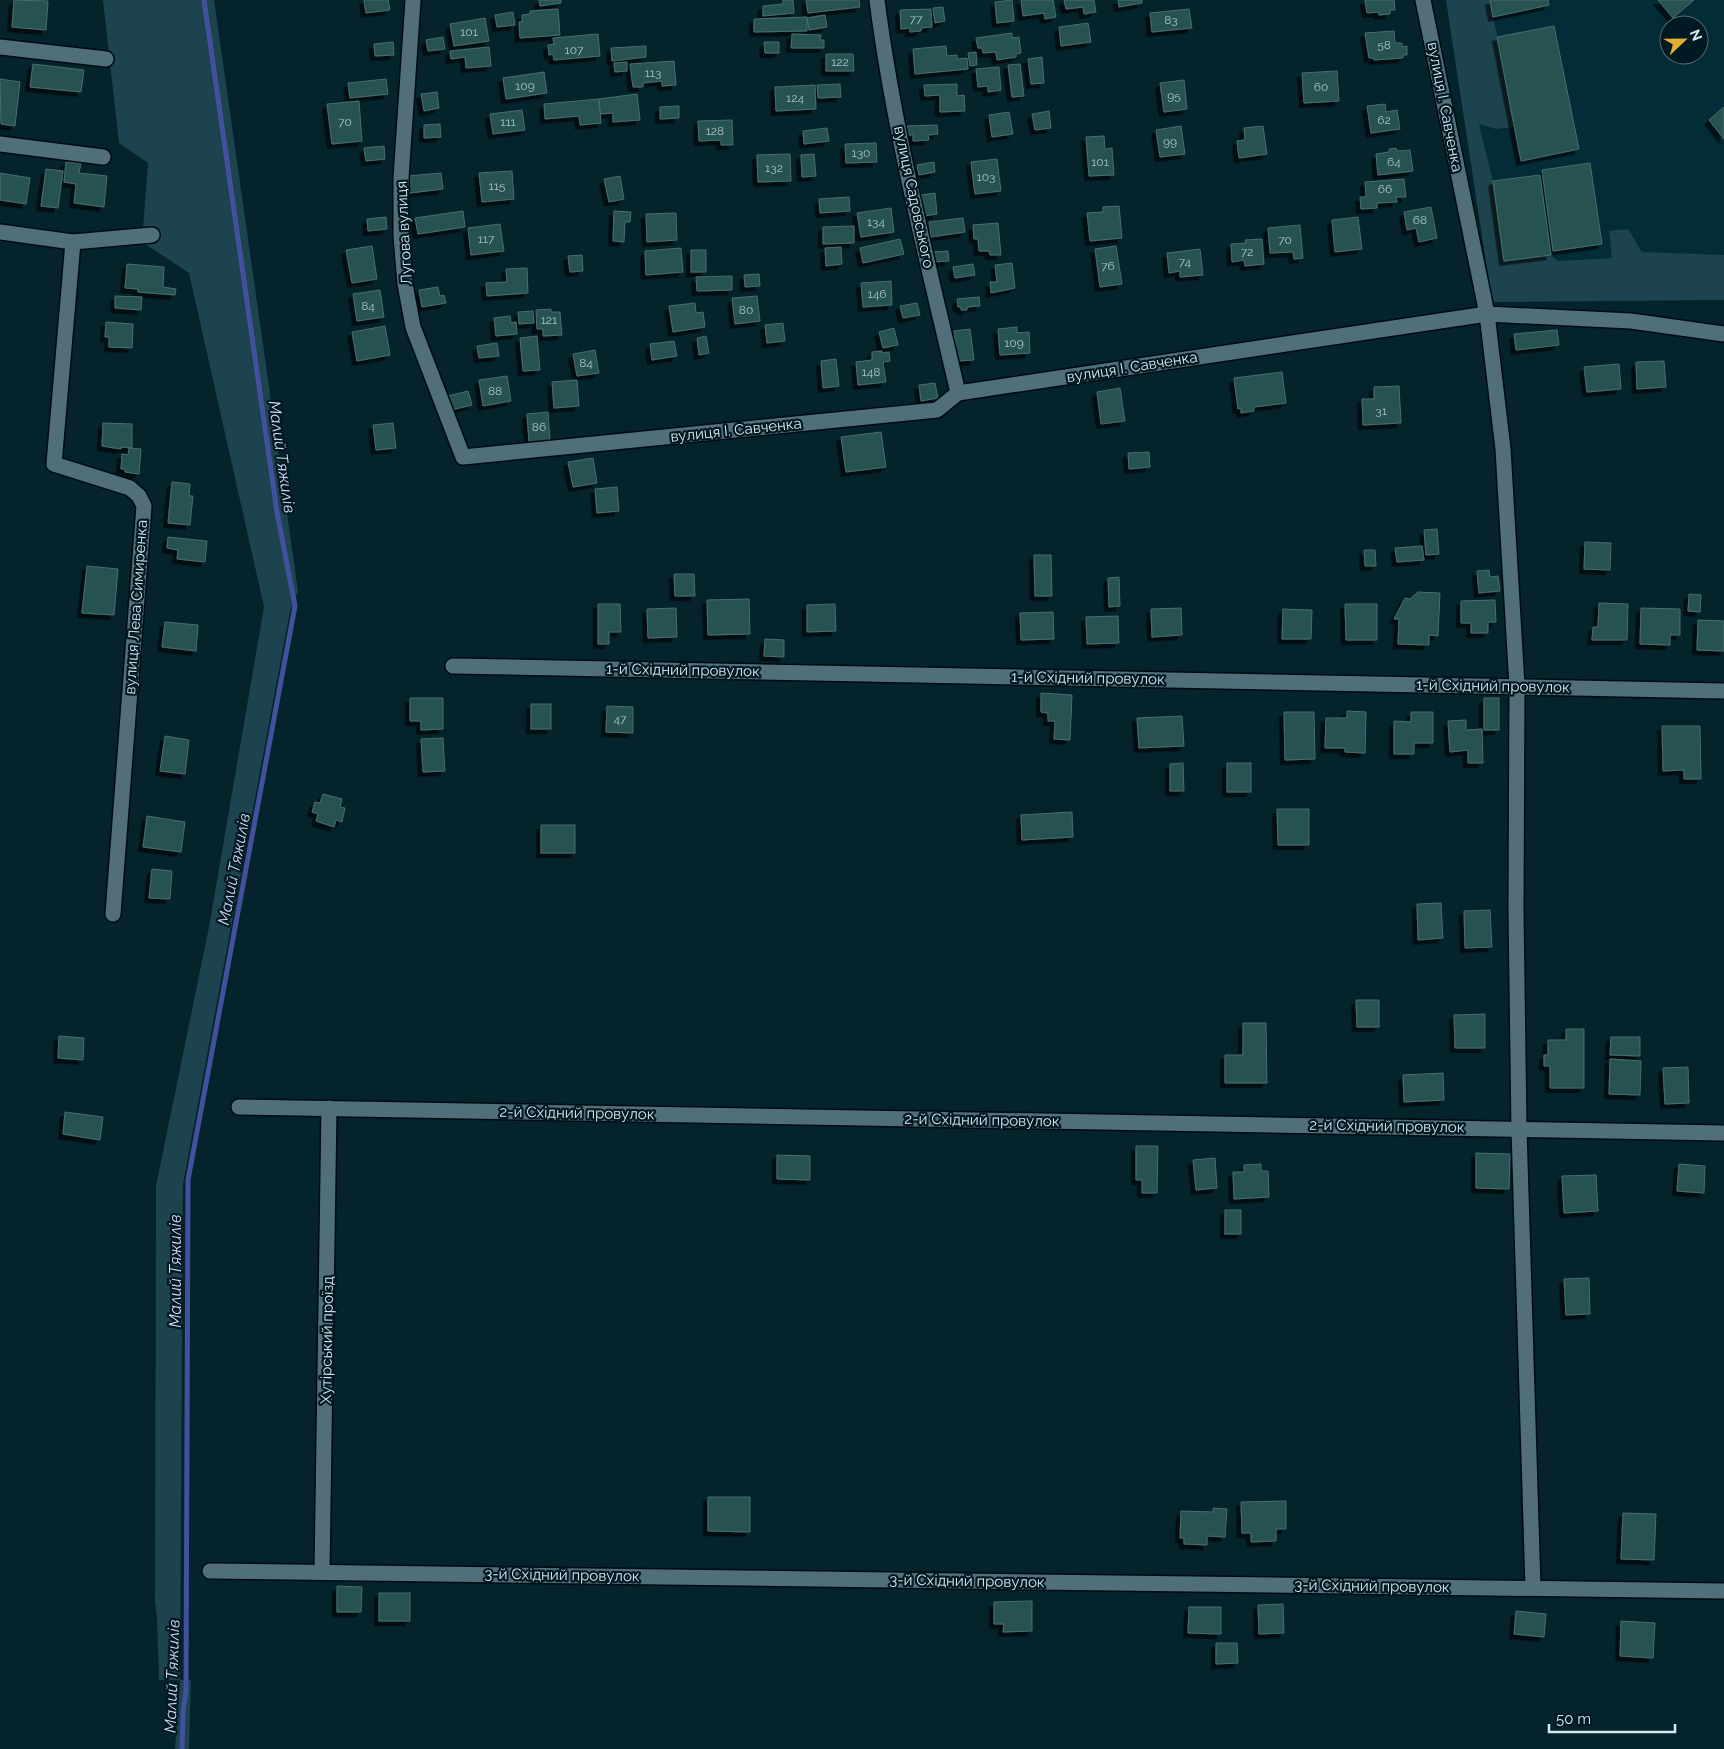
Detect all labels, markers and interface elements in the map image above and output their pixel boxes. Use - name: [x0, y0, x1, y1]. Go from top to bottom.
- house number: 77: [910, 12, 923, 26]
- house number: 83: [1164, 13, 1178, 27]
- north arrow: [1659, 15, 1709, 65]
- house number: 101: [460, 25, 478, 39]
- text: N: [1687, 27, 1705, 43]
- house number: 58: [1377, 38, 1391, 52]
- street label: вулиця І. Савченка: [1424, 40, 1466, 174]
- house number: 107: [565, 43, 584, 57]
- house number: 122: [831, 55, 849, 69]
- house number: 113: [645, 66, 661, 80]
- house number: 109: [515, 79, 535, 93]
- house number: 60: [1314, 80, 1328, 94]
- house number: 95: [1167, 89, 1181, 103]
- house number: 124: [786, 91, 804, 105]
- house number: 62: [1377, 113, 1391, 127]
- house number: 70: [338, 115, 352, 129]
- house number: 111: [500, 115, 516, 129]
- house number: 128: [706, 124, 724, 138]
- street label: вулиця Садовського: [890, 124, 938, 270]
- house number: 99: [1163, 135, 1177, 149]
- house number: 130: [852, 146, 870, 160]
- house number: 101: [1091, 155, 1109, 169]
- house number: 64: [1387, 155, 1401, 169]
- house number: 132: [765, 161, 783, 175]
- house number: 103: [977, 170, 995, 184]
- house number: 115: [489, 179, 506, 193]
- street label: Лугова вулиця: [392, 181, 416, 285]
- house number: 66: [1378, 182, 1392, 196]
- house number: 68: [1413, 213, 1427, 227]
- house number: 134: [867, 215, 885, 229]
- house number: 117: [478, 232, 495, 246]
- house number: 70: [1278, 233, 1292, 247]
- house number: 72: [1241, 245, 1253, 259]
- house number: 74: [1179, 255, 1192, 269]
- house number: 76: [1101, 259, 1115, 273]
- house number: 146: [868, 287, 886, 301]
- house number: 84: [361, 299, 375, 313]
- house number: 80: [739, 303, 753, 317]
- house number: 121: [541, 313, 557, 327]
- house number: 109: [1004, 336, 1024, 350]
- street label: вулиця І. Савченка: [1065, 348, 1199, 386]
- house number: 84: [579, 356, 593, 370]
- house number: 148: [862, 365, 880, 379]
- house number: 88: [488, 384, 502, 398]
- water label: Малий Тяжилів: [265, 400, 299, 514]
- house number: 31: [1375, 404, 1387, 418]
- street label: вулиця І. Савченка: [669, 414, 803, 446]
- house number: 86: [532, 420, 546, 434]
- street label: вулиця Лева Симиренка: [121, 519, 151, 695]
- street label: 1-й Східний провулок: [606, 660, 760, 680]
- street label: 1-й Східний провулок: [1011, 668, 1165, 688]
- street label: 1-й Східний провулок: [1416, 676, 1570, 696]
- house number: 47: [614, 712, 627, 726]
- water label: Малий Тяжилів: [214, 812, 254, 926]
- street label: 2-й Східний провулок: [499, 1103, 655, 1123]
- street label: 2-й Східний провулок: [904, 1110, 1060, 1130]
- street label: 2-й Східний провулок: [1309, 1116, 1465, 1136]
- water label: Малий Тяжилів: [166, 1214, 185, 1328]
- street label: Хутірський проїзд: [317, 1276, 337, 1404]
- street label: 3-й Східний провулок: [484, 1565, 640, 1585]
- street label: 3-й Східний провулок: [889, 1571, 1045, 1591]
- street label: 3-й Східний провулок: [1294, 1576, 1450, 1596]
- water label: Малий Тяжилів: [161, 1619, 183, 1733]
- scale bar: [1549, 1702, 1675, 1734]
- text: 50 m: [1556, 1710, 1591, 1728]

